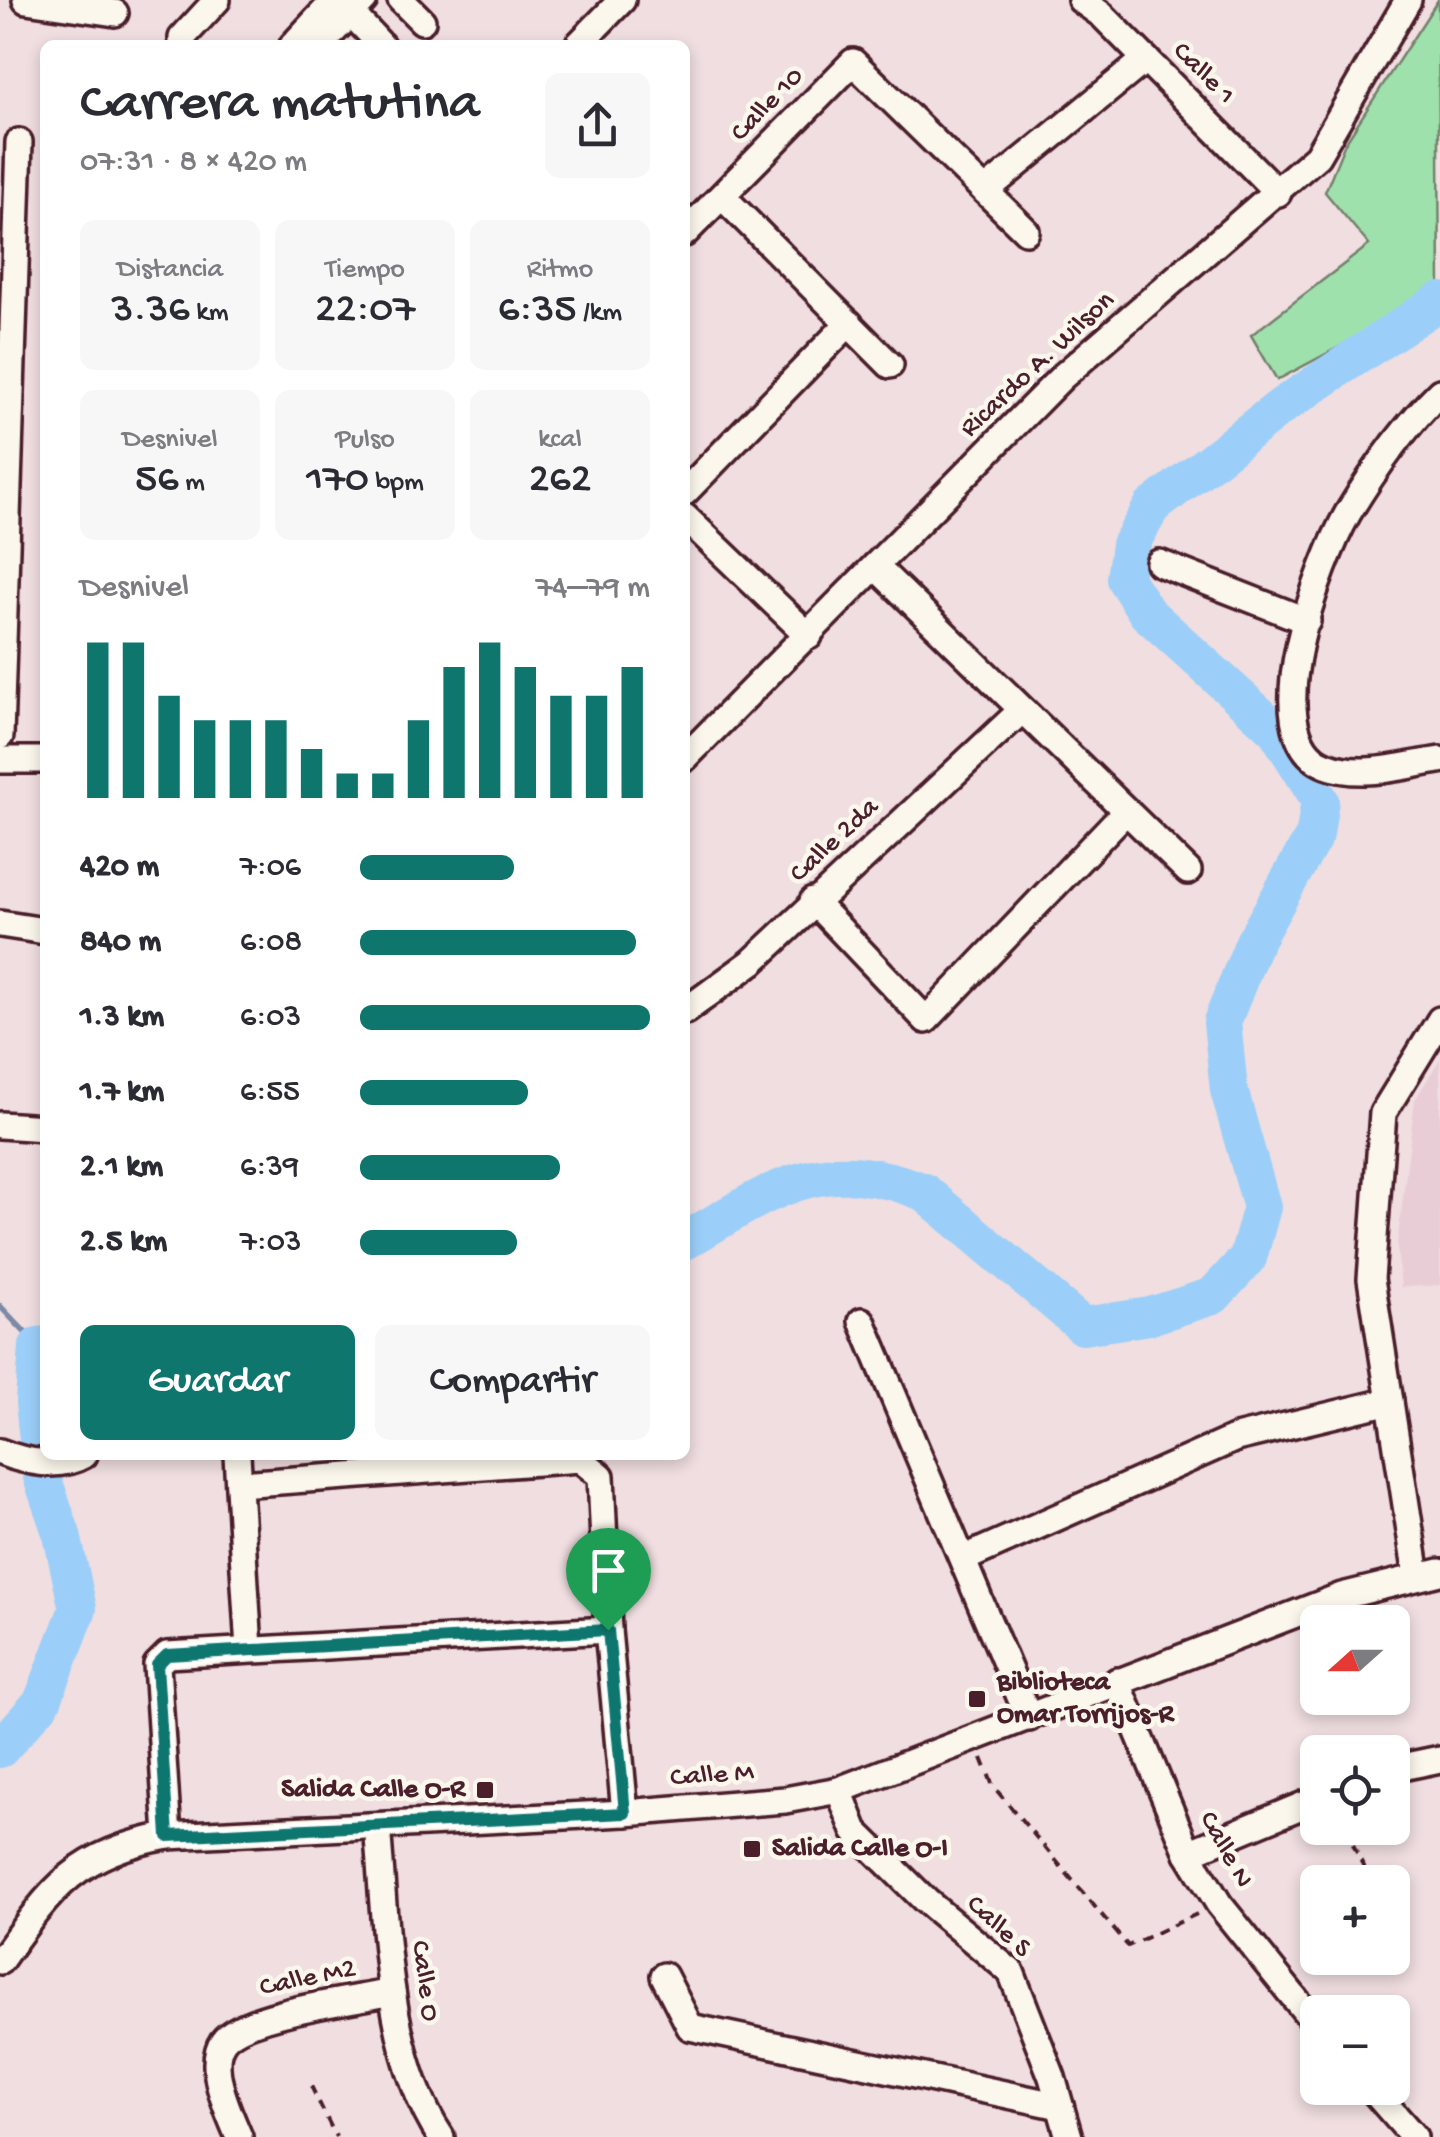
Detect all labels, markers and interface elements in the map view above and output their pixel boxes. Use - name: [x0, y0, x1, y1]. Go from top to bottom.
- street label: Calle 1: [1165, 36, 1241, 112]
- street label: Calle 10: [724, 61, 812, 149]
- button: share: [545, 73, 650, 178]
- text: Carrera matutina: [80, 74, 480, 138]
- text: 07:31 · 8 × 420 m: [80, 144, 307, 182]
- text: Distancia: [117, 254, 223, 287]
- text: Tiempo: [325, 254, 405, 287]
- text: Ritmo: [527, 254, 593, 287]
- street label: Ricardo A. Wilson: [954, 284, 1123, 445]
- text: 3.36: [111, 287, 190, 336]
- text: 22:07: [315, 287, 415, 336]
- text: 6:35: [498, 287, 576, 336]
- text: km: [190, 297, 229, 330]
- text: /km: [576, 297, 622, 330]
- text: Desnivel: [122, 424, 218, 457]
- text: Pulso: [335, 424, 395, 457]
- text: kcal: [538, 424, 582, 457]
- text: 56: [135, 457, 178, 506]
- text: 170: [306, 457, 369, 506]
- text: 262: [529, 457, 591, 506]
- text: m: [178, 467, 205, 500]
- text: bpm: [369, 467, 424, 500]
- text: Desnivel: [80, 570, 189, 608]
- text: 74–79 m: [536, 570, 650, 608]
- street label: Calle 2da: [784, 790, 887, 891]
- text: 420 m: [80, 849, 159, 887]
- text: 7:06: [240, 849, 301, 887]
- text: 840 m: [80, 924, 161, 962]
- text: 6:08: [240, 924, 302, 962]
- text: 1.3 km: [80, 999, 164, 1037]
- text: 6:03: [240, 999, 301, 1037]
- text: 1.7 km: [80, 1074, 164, 1112]
- text: 6:55: [240, 1074, 300, 1112]
- text: 2.1 km: [80, 1149, 163, 1187]
- text: 6:39: [240, 1149, 299, 1187]
- text: 2.5 km: [80, 1224, 167, 1262]
- text: 7:03: [240, 1224, 301, 1262]
- button: Guardar: [80, 1325, 355, 1440]
- button: Compartir: [375, 1325, 650, 1440]
- pin: [566, 1528, 651, 1631]
- icon: arrive: [581, 1543, 636, 1598]
- north arrow: [1300, 1605, 1410, 1715]
- map controls: [1300, 1605, 1410, 2105]
- place label: Biblioteca Omar Torrijos-R: [996, 1667, 1176, 1732]
- marker: Biblioteca Omar Torrijos-R: [966, 1688, 988, 1710]
- button: locate: [1300, 1735, 1410, 1845]
- street label: Calle M: [669, 1757, 755, 1795]
- place label: Salida Calle O-R: [281, 1774, 467, 1807]
- marker: Salida Calle O-R: [474, 1779, 496, 1801]
- street label: Calle N: [1191, 1806, 1259, 1894]
- place label: Salida Calle O-I: [772, 1833, 948, 1866]
- marker: Salida Calle O-I: [741, 1838, 763, 1860]
- button: +: [1300, 1865, 1410, 1975]
- street label: Calle S: [959, 1889, 1037, 1965]
- street label: Calle O: [402, 1939, 446, 2024]
- street label: Calle M2: [257, 1953, 359, 2005]
- button: −: [1300, 1995, 1410, 2105]

